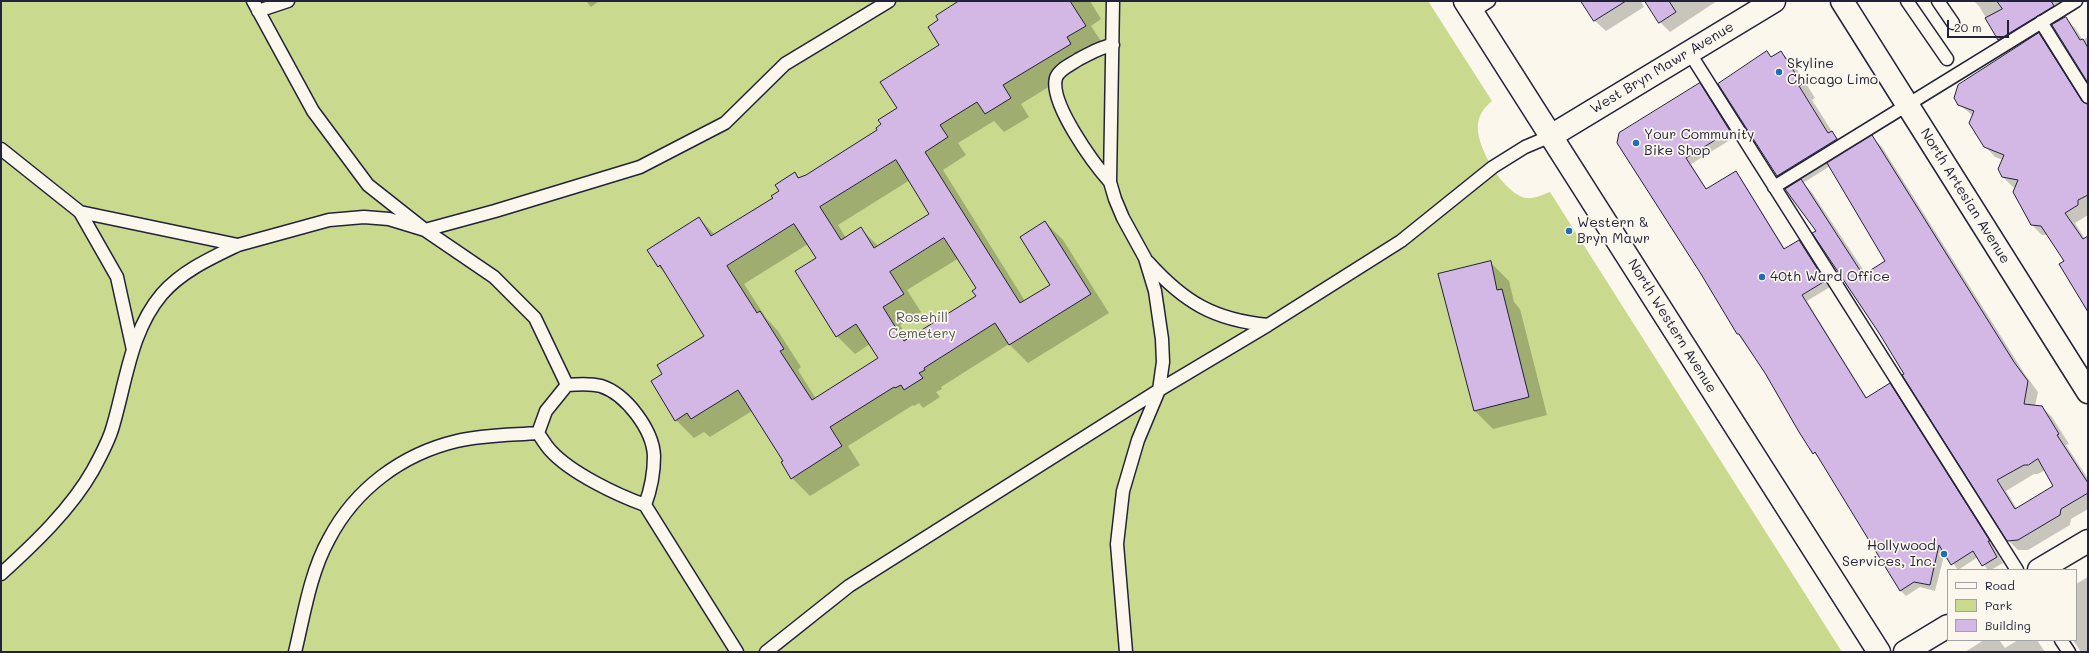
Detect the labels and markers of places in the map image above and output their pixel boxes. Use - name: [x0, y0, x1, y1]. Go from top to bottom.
- place label: Skyline Chicago Limo: [1787, 56, 1878, 88]
- marker: Skyline Chicago Limo: [1774, 67, 1784, 77]
- place label: Your Community Bike Shop: [1644, 127, 1754, 160]
- marker: Your Community Bike Shop: [1631, 138, 1641, 148]
- place label: Western & Bryn Mawr: [1577, 215, 1650, 248]
- marker: Western & Bryn Mawr: [1564, 226, 1574, 236]
- place label: 40th Ward Office: [1770, 269, 1890, 285]
- marker: 40th Ward Office: [1757, 272, 1767, 282]
- place label: Hollywood Services, Inc.: [1842, 538, 1936, 570]
- marker: Hollywood Services, Inc.: [1939, 549, 1949, 559]

